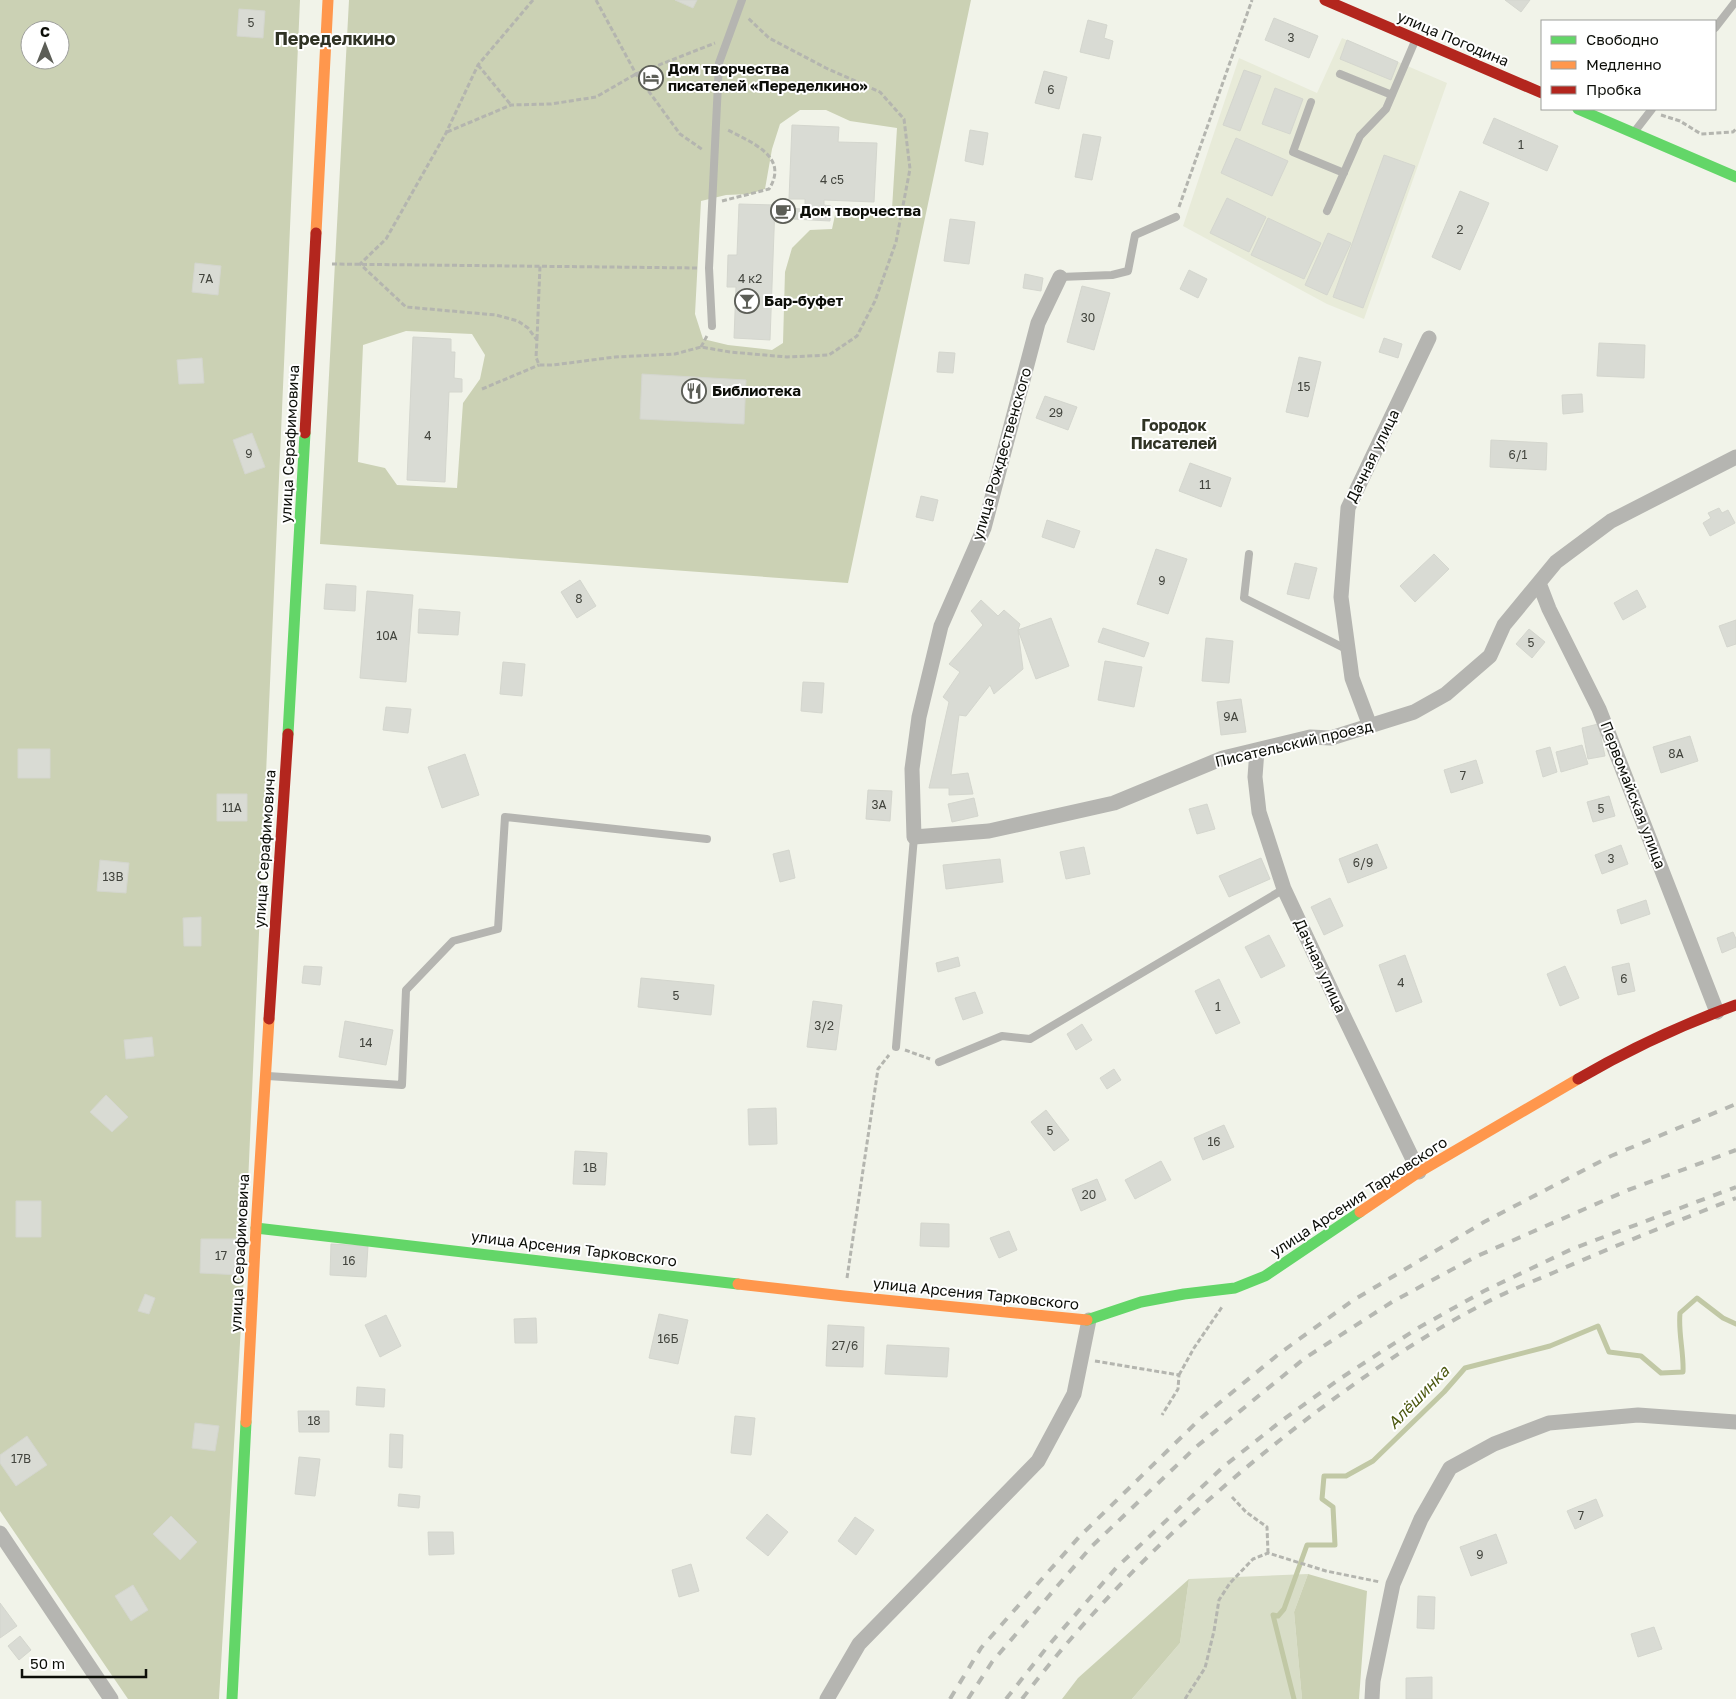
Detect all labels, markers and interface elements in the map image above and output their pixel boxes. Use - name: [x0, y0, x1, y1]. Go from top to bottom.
- street label: улица Погодина: [1395, 6, 1512, 70]
- house number: 5: [248, 15, 255, 30]
- north arrow: [20, 20, 70, 70]
- legend: [1541, 20, 1716, 110]
- text: С: [40, 23, 50, 40]
- district label: Переделкино: [274, 27, 396, 49]
- house number: 3: [1287, 30, 1295, 45]
- text: Свободно: [1586, 30, 1659, 48]
- text: Медленно: [1586, 55, 1662, 73]
- place label: Дом творчества писателей «Переделкино»: [668, 59, 867, 94]
- hotel icon: Дом творчества писателей «Переделкино»: [638, 65, 664, 91]
- text: Пробка: [1586, 80, 1641, 98]
- house number: 6: [1047, 82, 1055, 97]
- house number: 1: [1518, 137, 1524, 152]
- house number: 4 с5: [820, 172, 844, 187]
- cafe icon: Дом творчества: [770, 198, 796, 224]
- place label: Дом творчества: [800, 201, 921, 219]
- house number: 2: [1457, 222, 1464, 237]
- house number: 7А: [199, 271, 213, 286]
- house number: 4 к2: [738, 271, 762, 286]
- bar icon: Бар-буфет: [734, 288, 760, 314]
- place label: Бар-буфет: [764, 291, 844, 309]
- house number: 30: [1081, 310, 1095, 325]
- street label: улица Серафимовича: [276, 364, 302, 524]
- street label: улица Рождественского: [968, 365, 1034, 542]
- restaurant icon: Библиотека: [681, 378, 707, 404]
- house number: 15: [1298, 379, 1310, 394]
- place label: Библиотека: [712, 381, 801, 399]
- house number: 29: [1049, 405, 1063, 420]
- street label: Дачная улица: [1342, 406, 1402, 505]
- district label: Городок Писателей: [1131, 415, 1217, 453]
- house number: 4: [424, 428, 432, 443]
- house number: 9: [245, 446, 253, 461]
- house number: 6/1: [1509, 447, 1528, 462]
- house number: 11: [1199, 477, 1211, 492]
- house number: 9: [1158, 573, 1166, 588]
- house number: 8: [575, 591, 583, 606]
- house number: 10А: [376, 628, 398, 643]
- house number: 5: [1528, 635, 1535, 650]
- house number: 9А: [1223, 709, 1239, 724]
- street label: Писательский проезд: [1213, 716, 1374, 770]
- street label: Первомайская улица: [1597, 718, 1670, 871]
- house number: 8А: [1668, 746, 1684, 761]
- house number: 7: [1460, 768, 1466, 783]
- street label: улица Серафимовича: [249, 769, 279, 929]
- house number: 3А: [871, 797, 887, 812]
- house number: 11А: [222, 800, 242, 815]
- house number: 5: [1598, 801, 1605, 816]
- house number: 3: [1607, 851, 1615, 866]
- house number: 6/9: [1353, 855, 1373, 870]
- house number: 13В: [103, 869, 123, 884]
- street label: Дачная улица: [1291, 916, 1351, 1015]
- house number: 6: [1620, 971, 1628, 986]
- house number: 4: [1397, 975, 1405, 990]
- house number: 5: [673, 988, 680, 1003]
- house number: 1: [1215, 999, 1221, 1014]
- house number: 3/2: [814, 1018, 834, 1033]
- house number: 14: [359, 1035, 373, 1050]
- house number: 5: [1047, 1123, 1054, 1138]
- street label: улица Арсения Тарковского: [1267, 1132, 1450, 1260]
- house number: 16: [1207, 1134, 1221, 1149]
- house number: 1В: [583, 1160, 597, 1175]
- street label: улица Серафимовича: [226, 1173, 252, 1333]
- house number: 20: [1082, 1187, 1096, 1202]
- street label: улица Арсения Тарковского: [470, 1226, 678, 1270]
- house number: 17: [215, 1248, 227, 1263]
- house number: 16: [342, 1253, 356, 1268]
- street label: улица Арсения Тарковского: [872, 1273, 1080, 1313]
- house number: 16Б: [657, 1331, 679, 1346]
- house number: 27/6: [832, 1338, 858, 1353]
- water label: Алёшинка: [1383, 1361, 1454, 1433]
- house number: 18: [307, 1413, 321, 1428]
- house number: 17В: [11, 1451, 31, 1466]
- house number: 7: [1578, 1508, 1584, 1523]
- house number: 9: [1476, 1547, 1484, 1562]
- scale bar: [22, 1646, 146, 1678]
- text: 50 m: [30, 1654, 65, 1672]

